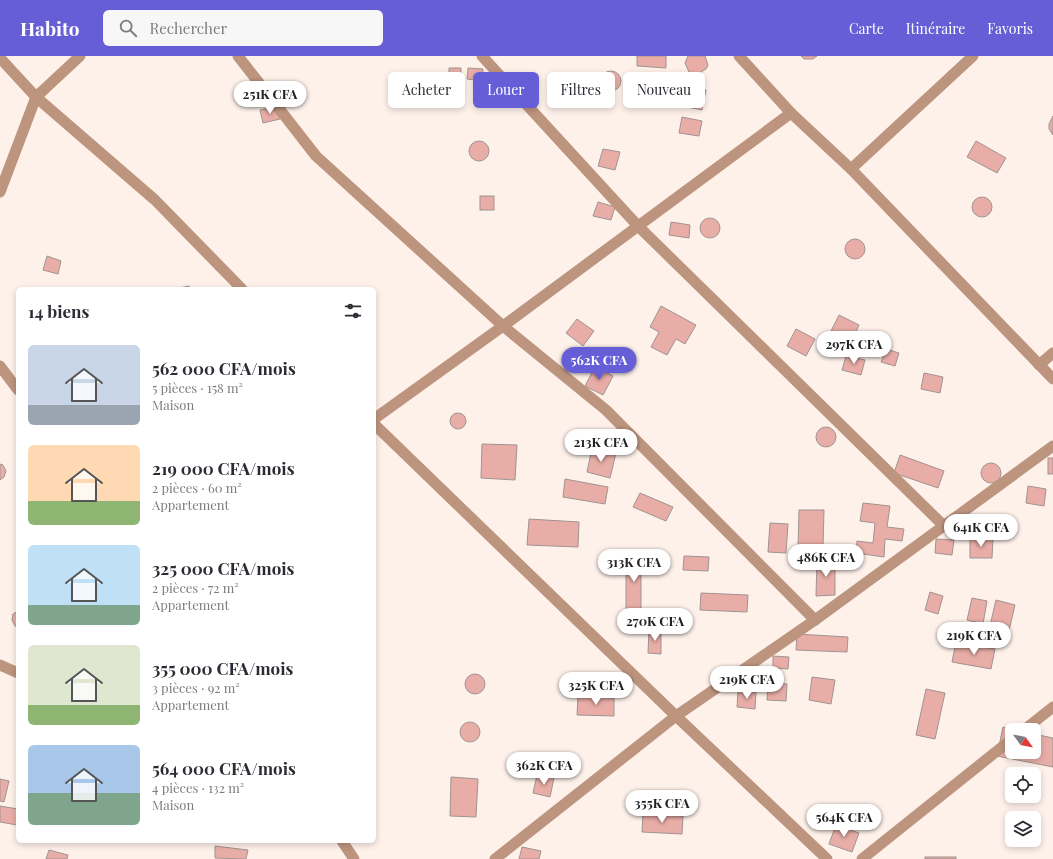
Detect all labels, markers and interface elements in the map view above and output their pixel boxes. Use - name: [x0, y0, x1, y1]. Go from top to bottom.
- search box: [103, 10, 383, 46]
- text: Habito: [20, 15, 79, 41]
- icon: search: [117, 17, 139, 39]
- text: Rechercher: [149, 18, 227, 38]
- text: Carte: [849, 19, 884, 38]
- text: Itinéraire: [906, 19, 965, 38]
- text: Favoris: [987, 19, 1033, 38]
- chip: Acheter: [388, 72, 465, 108]
- chip: Louer: [473, 72, 539, 108]
- chip: Filtres: [547, 72, 615, 108]
- chip: Nouveau: [623, 72, 705, 108]
- pin: 251K CFA: [229, 81, 311, 115]
- text: 251K CFA: [243, 85, 297, 102]
- text: 14 biens: [28, 300, 89, 322]
- icon: filters: [342, 300, 364, 322]
- pin: 297K CFA: [813, 331, 895, 365]
- text: 297K CFA: [826, 335, 882, 352]
- pin: 562K CFA: [558, 347, 640, 381]
- text: 562K CFA: [570, 351, 628, 368]
- text: 562 000 CFA/mois: [152, 357, 296, 379]
- icon: home: [60, 361, 108, 409]
- text: 5 pièces · 158 m²: [152, 379, 243, 396]
- text: Maison: [152, 396, 194, 413]
- pin: 213K CFA: [560, 429, 642, 463]
- text: 213K CFA: [573, 433, 629, 450]
- text: 219 000 CFA/mois: [152, 457, 295, 479]
- icon: home: [60, 461, 108, 509]
- text: 2 pièces · 60 m²: [152, 479, 242, 496]
- text: Appartement: [152, 496, 229, 513]
- pin: 641K CFA: [940, 514, 1022, 548]
- text: 641K CFA: [953, 518, 1009, 535]
- pin: 486K CFA: [785, 544, 867, 578]
- text: 486K CFA: [797, 548, 855, 565]
- pin: 313K CFA: [593, 549, 675, 583]
- text: 313K CFA: [607, 553, 661, 570]
- text: 325 000 CFA/mois: [152, 557, 294, 579]
- icon: home: [60, 561, 108, 609]
- text: 2 pièces · 72 m²: [152, 579, 239, 596]
- text: Appartement: [152, 596, 229, 613]
- pin: 270K CFA: [614, 608, 696, 642]
- text: 270K CFA: [626, 612, 684, 629]
- pin: 219K CFA: [933, 622, 1015, 656]
- text: 219K CFA: [946, 626, 1002, 643]
- text: 355 000 CFA/mois: [152, 657, 293, 679]
- icon: home: [60, 661, 108, 709]
- pin: 219K CFA: [706, 666, 788, 700]
- text: 219K CFA: [719, 670, 775, 687]
- pin: 325K CFA: [555, 672, 637, 706]
- text: 325K CFA: [568, 676, 624, 693]
- text: 3 pièces · 92 m²: [152, 679, 240, 696]
- text: Appartement: [152, 696, 229, 713]
- north arrow: [1005, 723, 1041, 759]
- map controls: [1005, 723, 1041, 847]
- pin: 362K CFA: [503, 752, 585, 786]
- text: 362K CFA: [515, 756, 573, 773]
- text: 564 000 CFA/mois: [152, 757, 296, 779]
- icon: home: [60, 761, 108, 809]
- button: locate: [1005, 767, 1041, 803]
- text: 4 pièces · 132 m²: [152, 779, 244, 796]
- pin: 355K CFA: [621, 790, 703, 824]
- text: 355K CFA: [634, 794, 690, 811]
- text: Maison: [152, 796, 194, 813]
- pin: 564K CFA: [803, 804, 885, 838]
- text: 564K CFA: [815, 808, 873, 825]
- button: layers: [1005, 811, 1041, 847]

